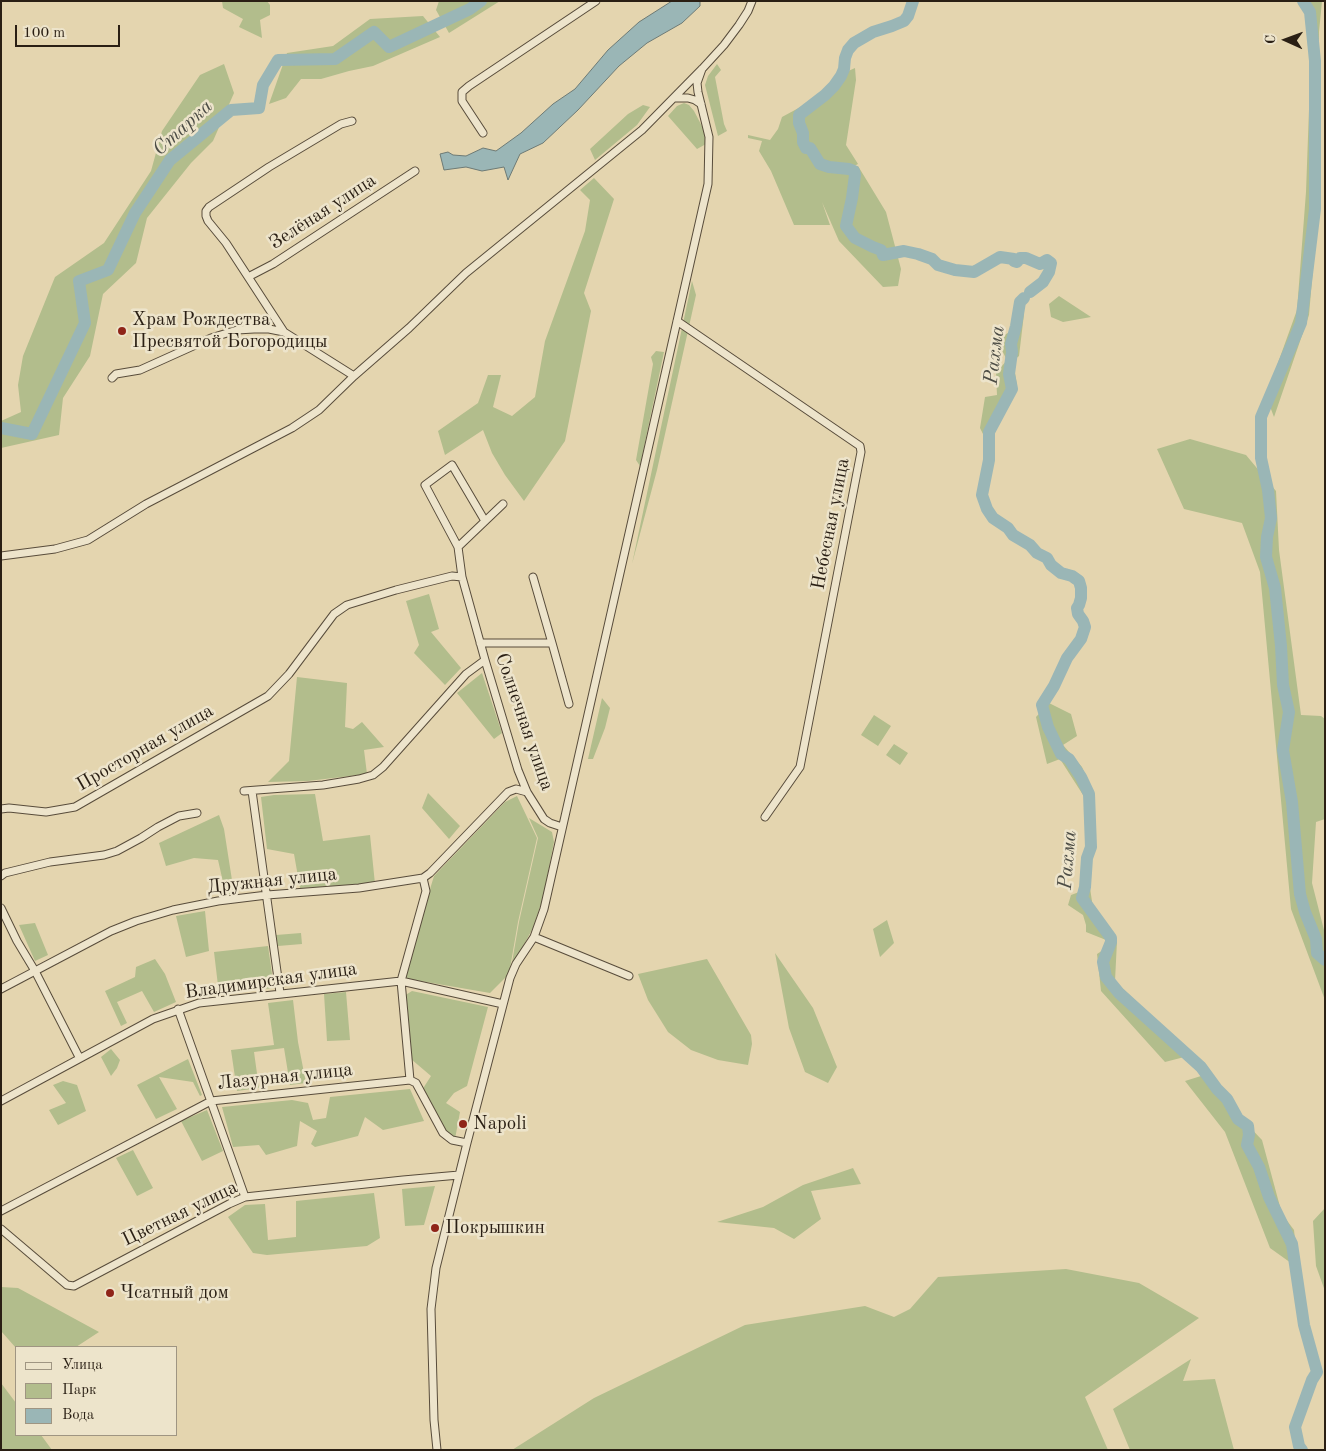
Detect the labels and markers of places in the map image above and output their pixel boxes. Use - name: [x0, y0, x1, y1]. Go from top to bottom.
- place label: Храм Рождества Пресвятой Богородицы: [132, 309, 328, 353]
- marker: Храм Рождества Пресвятой Богородицы: [116, 325, 128, 337]
- place label: Napoli: [473, 1113, 527, 1135]
- marker: Napoli: [457, 1118, 469, 1130]
- place label: Покрышкин: [445, 1217, 545, 1239]
- marker: Покрышкин: [429, 1222, 441, 1234]
- place label: Чсатный дом: [120, 1282, 229, 1304]
- marker: Чсатный дом: [104, 1287, 116, 1299]

